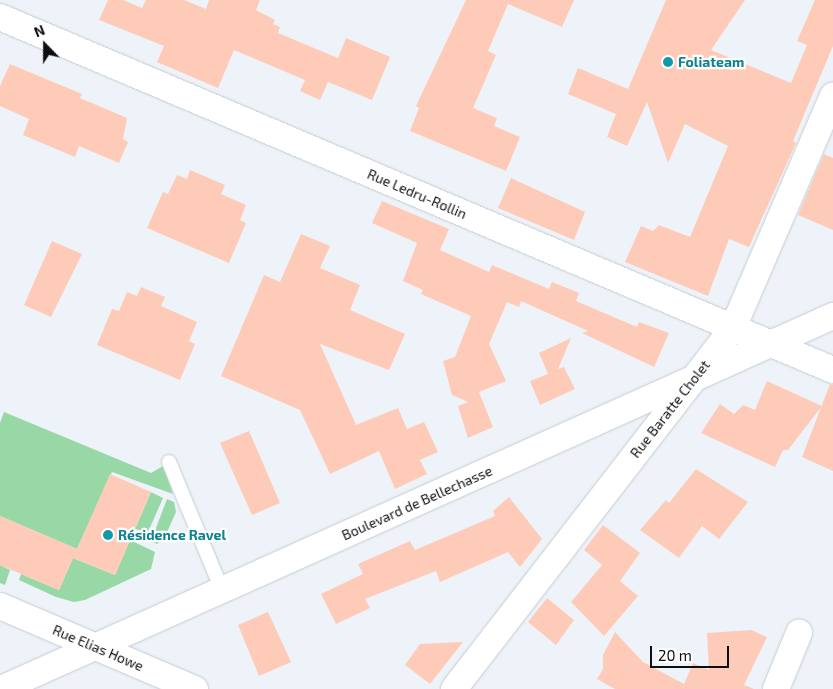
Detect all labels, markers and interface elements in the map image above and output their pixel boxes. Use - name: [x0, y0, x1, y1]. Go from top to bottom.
- north arrow: [20, 20, 70, 70]
- text: N: [31, 21, 47, 40]
- place label: Foliateam: [678, 54, 744, 70]
- marker: Foliateam: [662, 56, 674, 68]
- street label: Rue Ledru-Rollin: [365, 165, 469, 223]
- street label: Rue Baratte Cholet: [627, 357, 713, 461]
- street label: Boulevard de Bellechasse: [339, 462, 495, 544]
- place label: Résidence Ravel: [118, 527, 226, 543]
- marker: Résidence Ravel: [102, 529, 114, 541]
- street label: Rue Elias Howe: [50, 621, 146, 675]
- scale bar: [653, 636, 732, 668]
- text: 20 m: [658, 646, 692, 664]

